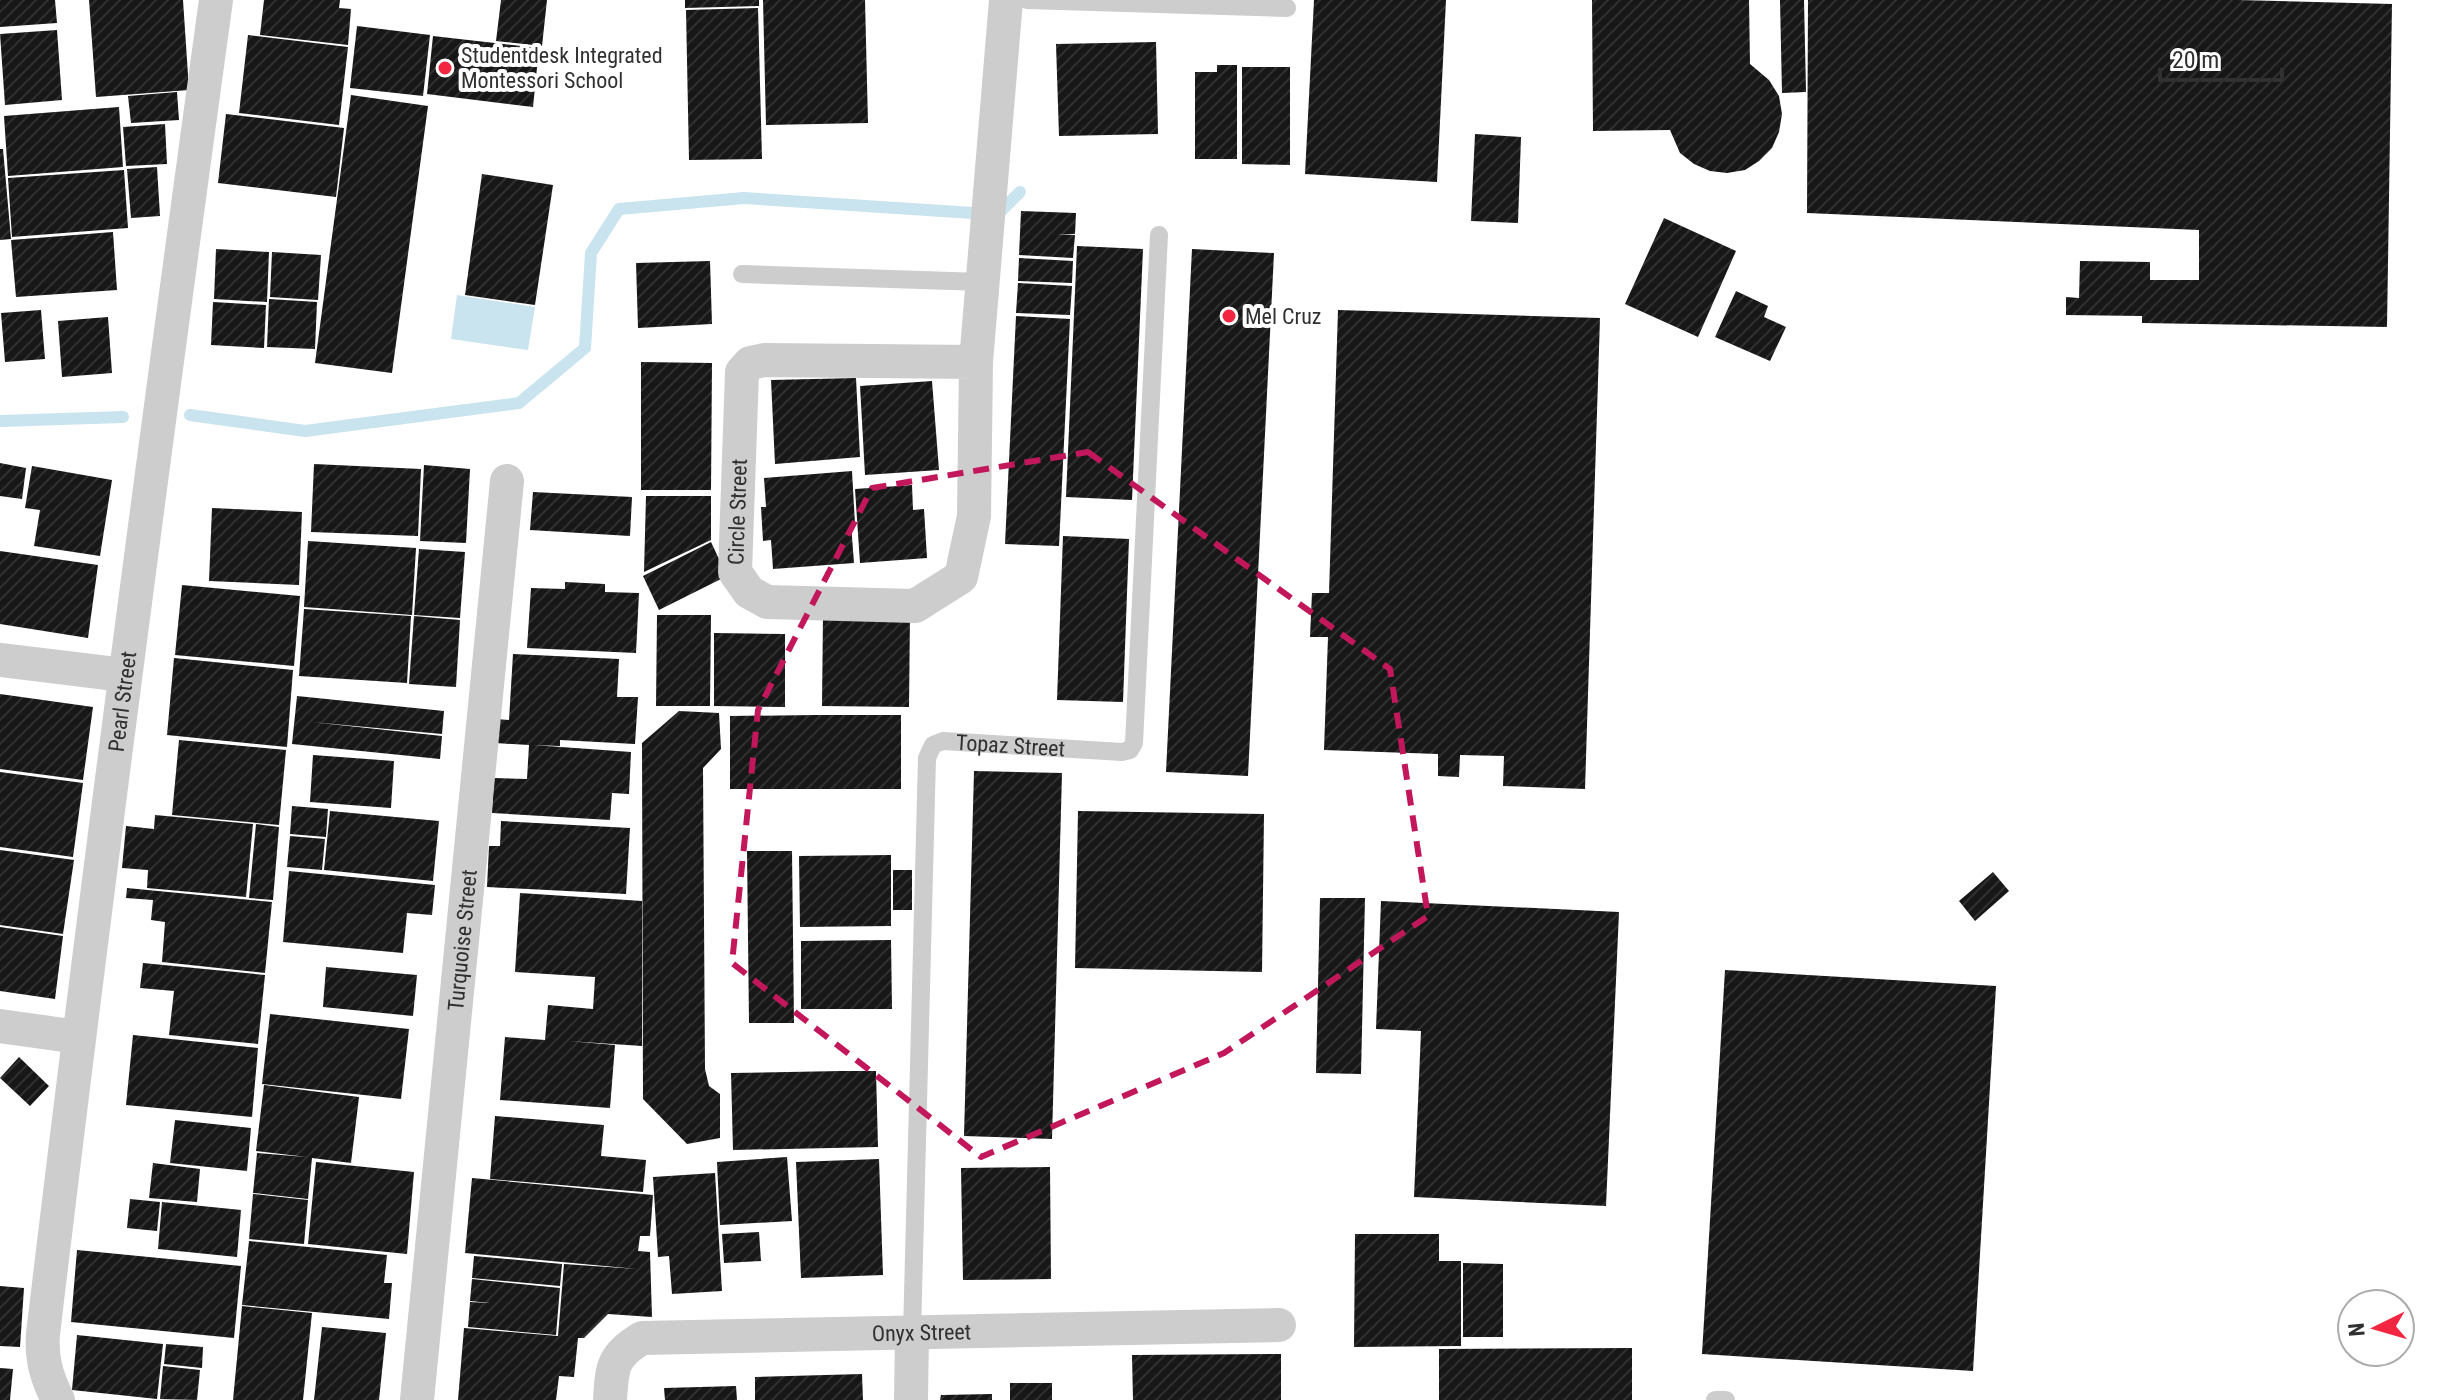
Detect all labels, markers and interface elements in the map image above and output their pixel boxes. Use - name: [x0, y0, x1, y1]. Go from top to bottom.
- scale bar: [2160, 32, 2282, 82]
- place label: Studentdesk Integrated Montessori School: [461, 43, 663, 93]
- text: 20 m: [2172, 46, 2219, 74]
- marker: Studentdesk Integrated Montessori School: [436, 59, 454, 77]
- place label: Mel Cruz: [1245, 304, 1322, 329]
- marker: Mel Cruz: [1220, 307, 1238, 325]
- street label: Circle Street: [723, 458, 751, 565]
- street label: Pearl Street: [103, 650, 141, 753]
- street label: Topaz Street: [955, 729, 1066, 761]
- street label: Turquoise Street: [443, 868, 481, 1012]
- north arrow: [2336, 1288, 2416, 1368]
- street label: Onyx Street: [872, 1319, 971, 1346]
- text: N: [2344, 1322, 2370, 1338]

